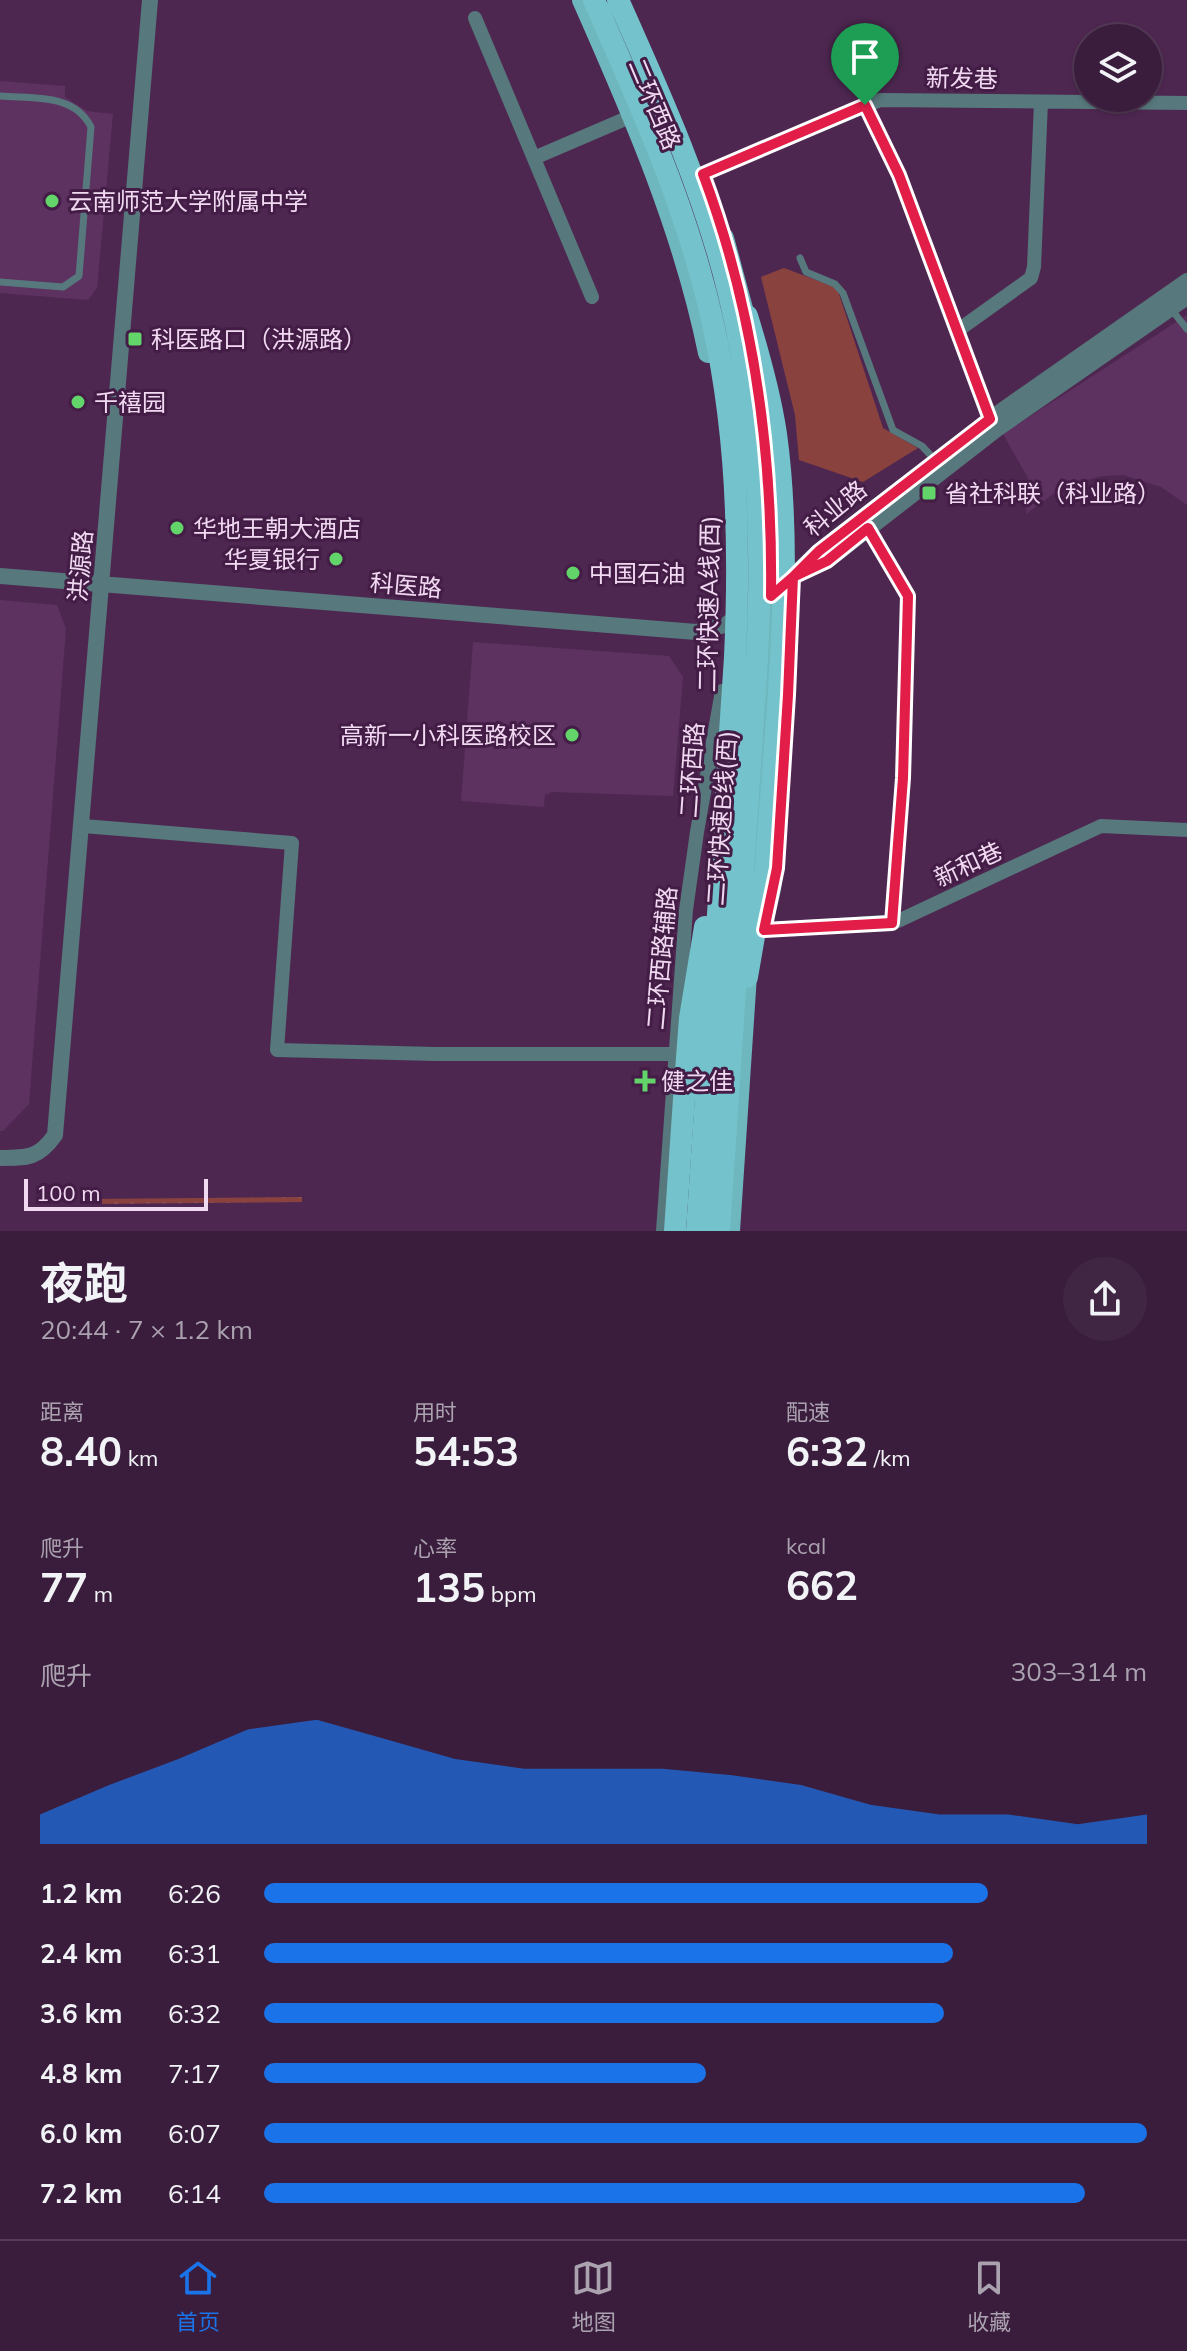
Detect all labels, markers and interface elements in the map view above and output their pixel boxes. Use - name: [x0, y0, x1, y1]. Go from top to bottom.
- pin: [831, 23, 899, 105]
- map controls: [1074, 24, 1162, 112]
- button: layers: [1074, 24, 1162, 112]
- icon: arrive: [843, 35, 887, 79]
- street label: 二环西路: [622, 54, 688, 154]
- street label: 新发巷: [926, 62, 998, 94]
- place label: 云南师范大学附属中学: [68, 186, 308, 216]
- marker: 云南师范大学附属中学: [43, 192, 61, 210]
- place label: 科医路口（洪源路）: [151, 324, 367, 354]
- marker: 科医路口（洪源路）: [126, 330, 144, 348]
- place label: 千禧园: [94, 387, 166, 417]
- marker: 千禧园: [69, 393, 87, 411]
- street label: 科业路: [798, 474, 872, 542]
- place label: 省社科联（科业路）: [945, 478, 1161, 508]
- marker: 省社科联（科业路）: [920, 484, 938, 502]
- place label: 华地王朝大酒店: [193, 513, 361, 543]
- street label: 二环快速A线(西): [691, 515, 725, 693]
- marker: 华地王朝大酒店: [168, 519, 186, 537]
- street label: 洪源路: [62, 529, 98, 603]
- place label: 华夏银行: [224, 544, 320, 574]
- marker: 华夏银行: [327, 550, 345, 568]
- place label: 中国石油: [589, 558, 685, 588]
- marker: 中国石油: [564, 564, 582, 582]
- street label: 科医路: [369, 567, 443, 603]
- place label: 高新一小科医路校区: [340, 720, 556, 750]
- street label: 二环西路: [673, 721, 709, 819]
- marker: 高新一小科医路校区: [563, 726, 581, 744]
- street label: 二环快速B线(西): [700, 729, 742, 907]
- street label: 新和巷: [929, 835, 1007, 893]
- street label: 二环西路辅路: [640, 885, 682, 1031]
- place label: 健之佳: [661, 1066, 733, 1096]
- marker: 健之佳: [636, 1072, 654, 1090]
- scale bar: [24, 1175, 208, 1211]
- text: 100 m: [36, 1179, 101, 1207]
- text: 夜跑: [40, 1255, 128, 1310]
- button: share: [1063, 1257, 1147, 1341]
- text: 20:44 · 7 × 1.2 km: [40, 1313, 253, 1346]
- text: 距离: [40, 1398, 84, 1426]
- text: 用时: [413, 1398, 457, 1426]
- text: 配速: [786, 1398, 830, 1426]
- text: 8.40: [40, 1426, 122, 1476]
- text: 54:53: [413, 1426, 519, 1476]
- text: 6:32: [786, 1426, 868, 1476]
- text: km: [122, 1444, 158, 1472]
- text: /km: [868, 1444, 911, 1472]
- text: kcal: [786, 1532, 826, 1560]
- text: 爬升: [40, 1534, 84, 1562]
- text: 心率: [413, 1534, 457, 1562]
- text: 662: [786, 1560, 858, 1610]
- text: 77: [40, 1562, 88, 1612]
- text: 135: [413, 1562, 485, 1612]
- text: m: [88, 1580, 113, 1608]
- text: bpm: [485, 1580, 536, 1608]
- text: 303–314 m: [1011, 1655, 1147, 1688]
- text: 爬升: [40, 1659, 92, 1692]
- text: 1.2 km: [40, 1877, 123, 1910]
- text: 6:26: [168, 1877, 221, 1910]
- text: 2.4 km: [40, 1937, 123, 1970]
- text: 6:31: [168, 1937, 221, 1970]
- text: 3.6 km: [40, 1997, 123, 2030]
- text: 6:32: [168, 1997, 221, 2030]
- text: 4.8 km: [40, 2057, 123, 2090]
- text: 7:17: [168, 2057, 221, 2090]
- text: 6.0 km: [40, 2117, 123, 2150]
- text: 6:07: [168, 2117, 221, 2150]
- text: 7.2 km: [40, 2177, 123, 2210]
- text: 6:14: [168, 2177, 221, 2210]
- tab: 首页: [176, 2256, 220, 2336]
- tab: 地图: [571, 2256, 615, 2336]
- tab: 收藏: [967, 2256, 1011, 2336]

